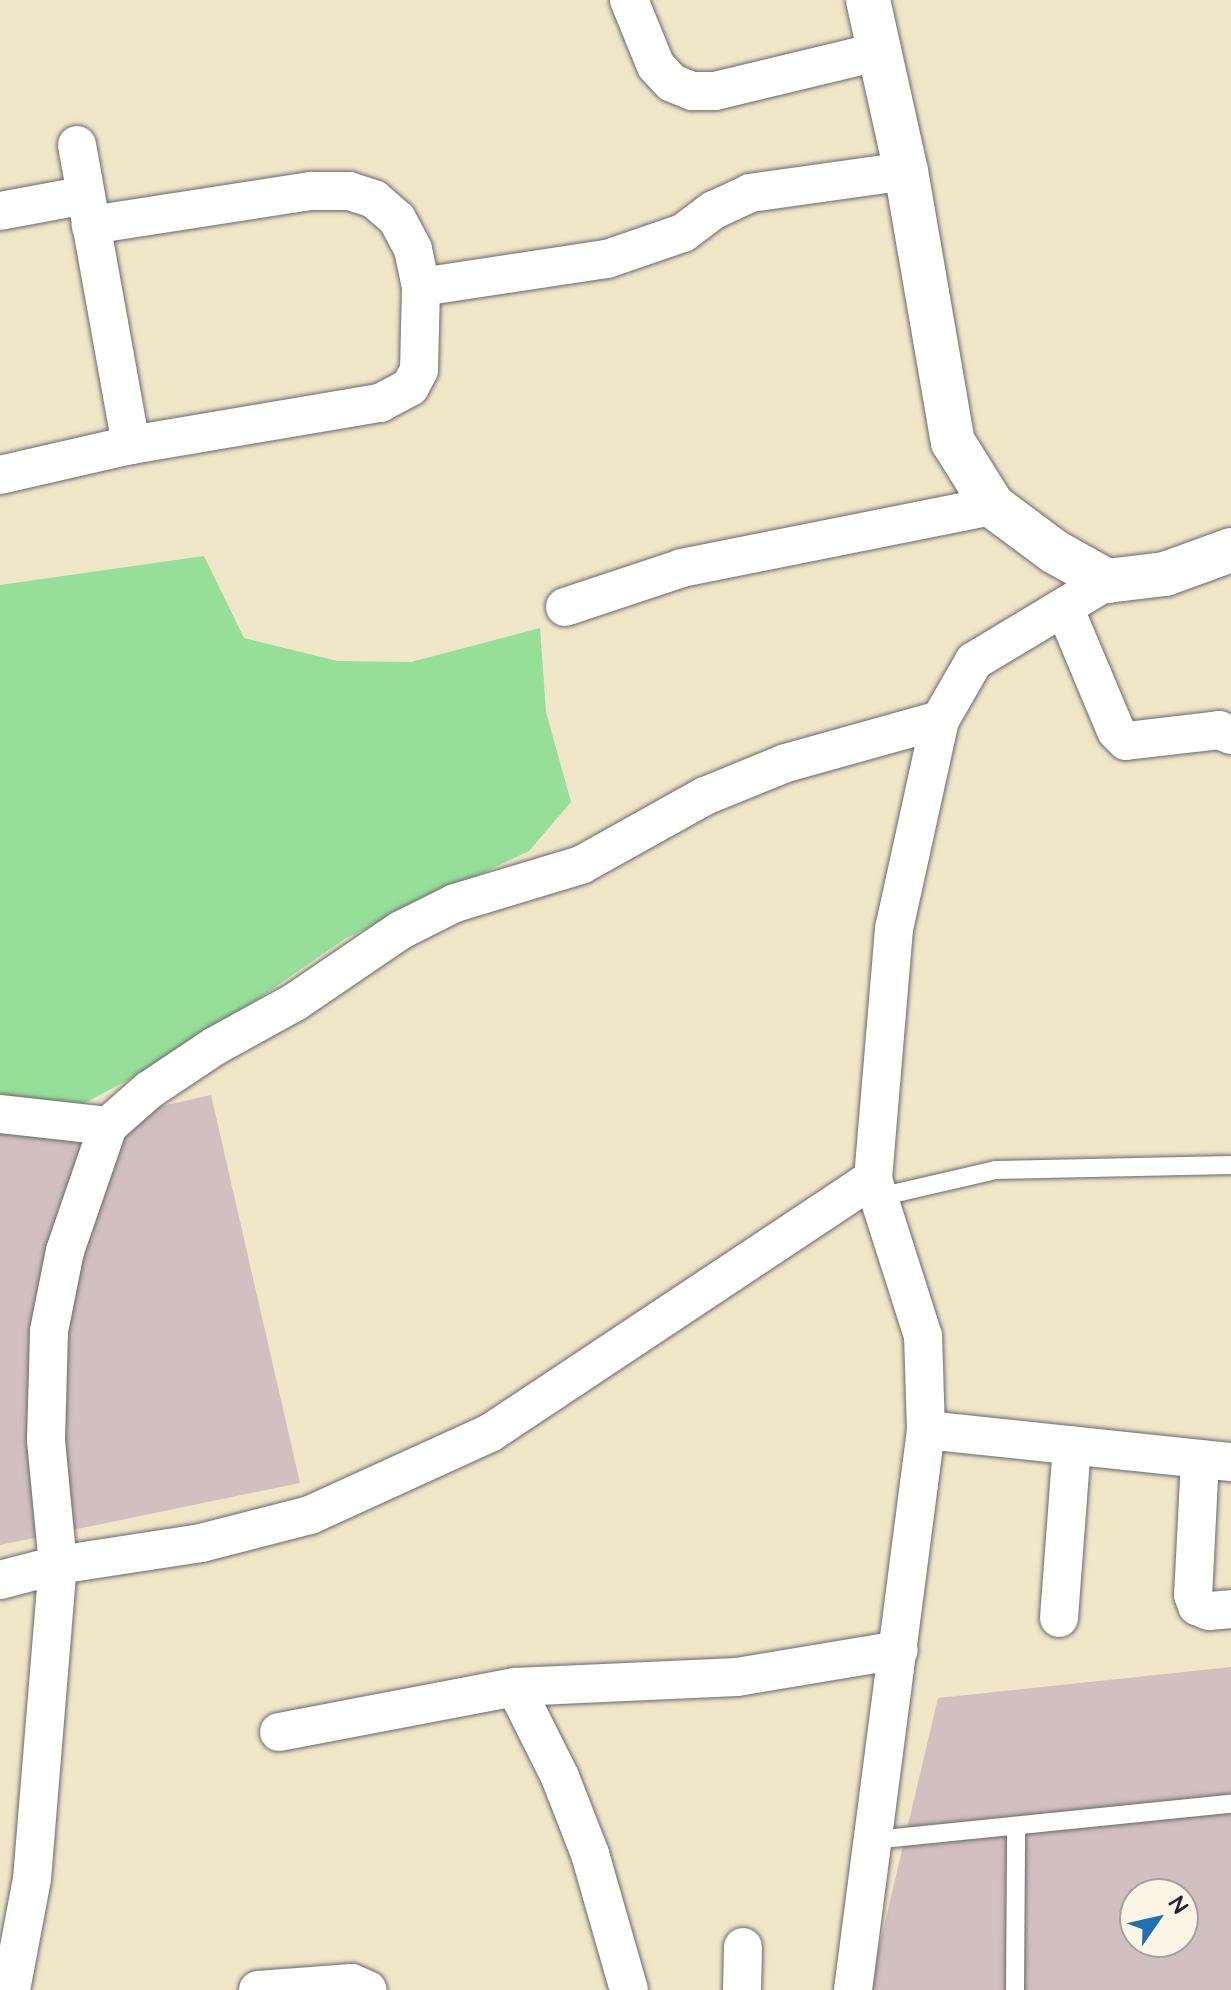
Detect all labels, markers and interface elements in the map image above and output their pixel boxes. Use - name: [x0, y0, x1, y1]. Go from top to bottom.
- north arrow: [1119, 1878, 1199, 1958]
- text: N: [1161, 1891, 1194, 1920]

